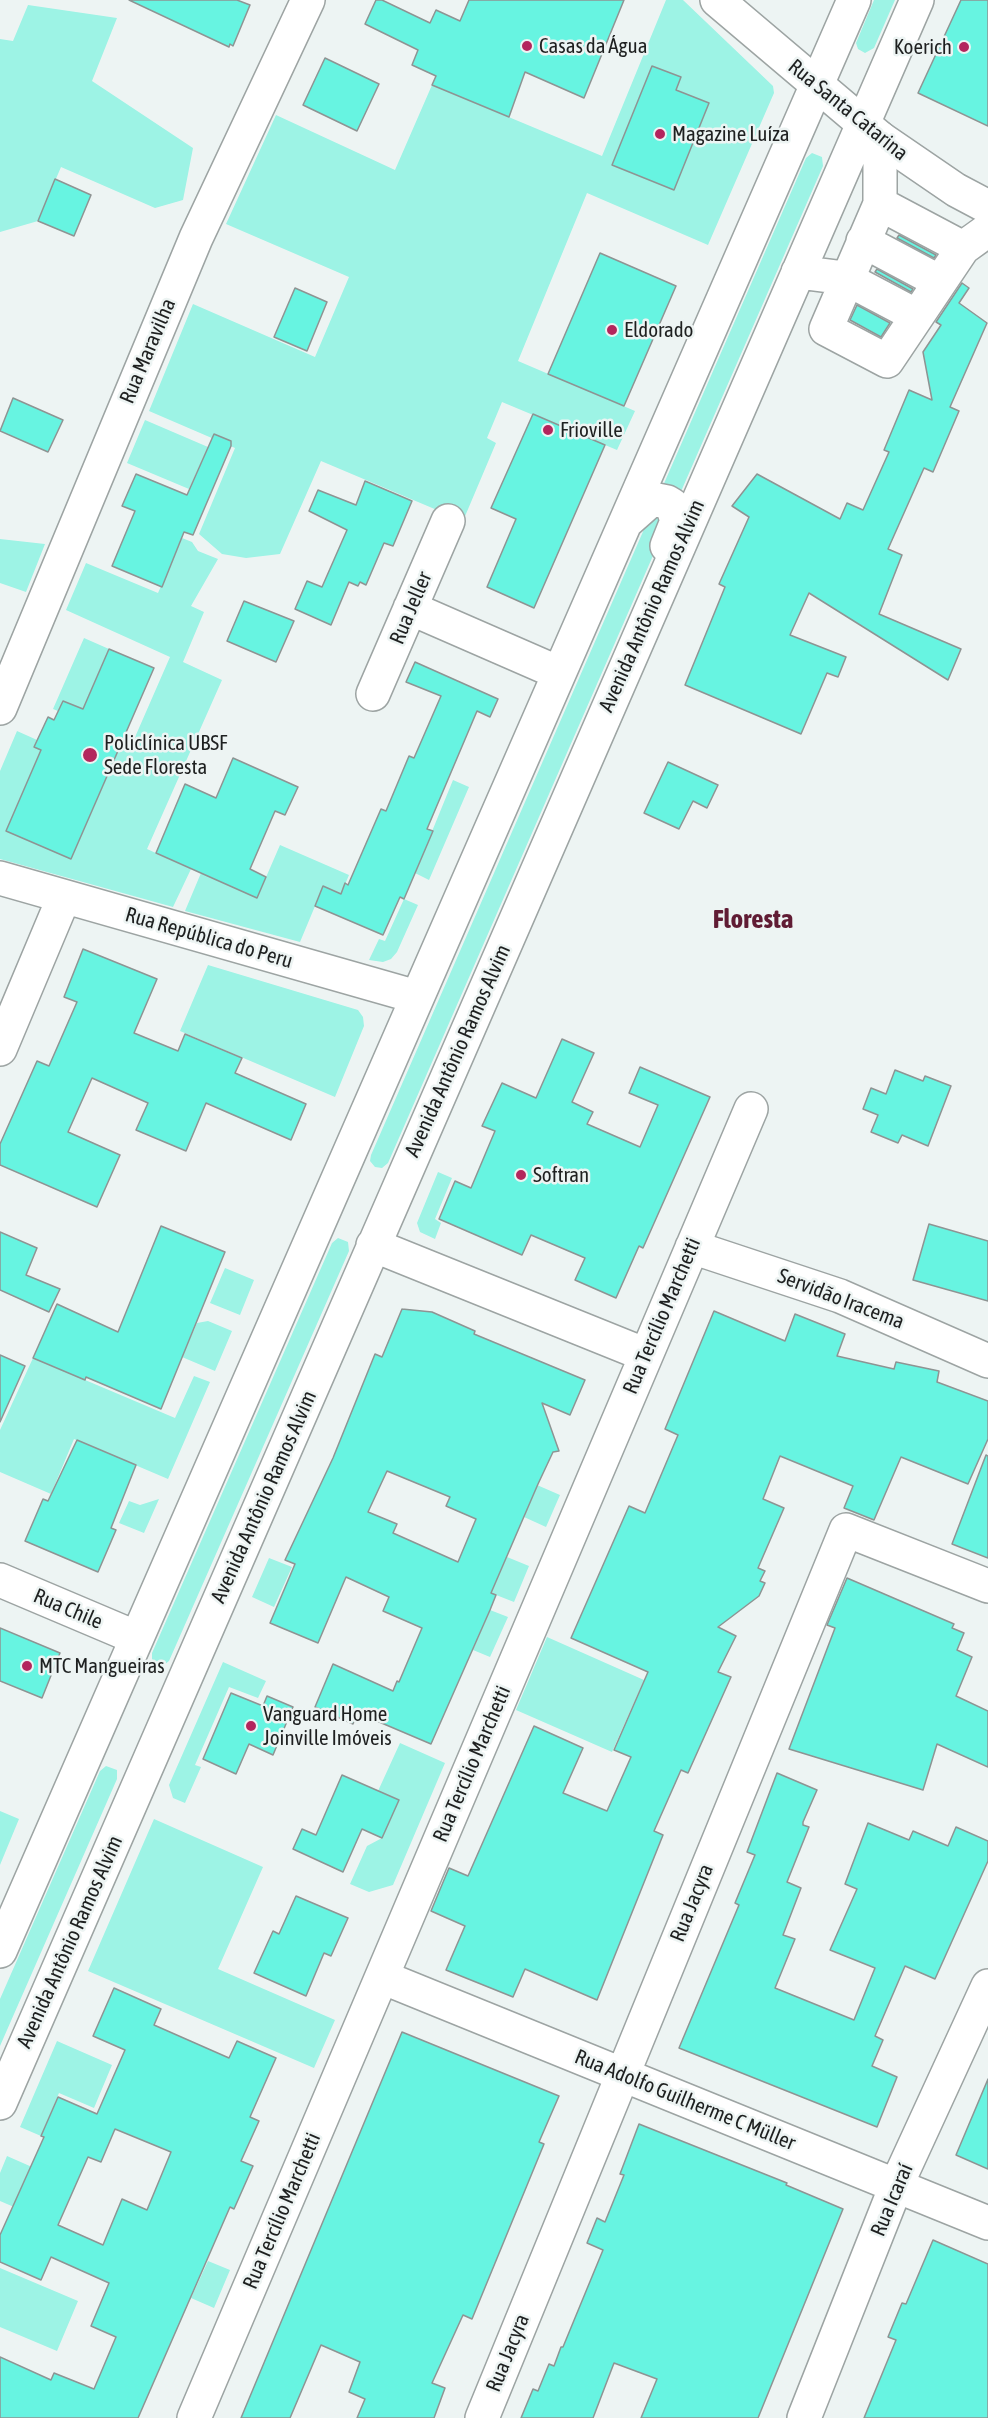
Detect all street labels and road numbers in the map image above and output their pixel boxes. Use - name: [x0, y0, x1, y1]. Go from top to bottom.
- street label: Rua Santa Catarina: [783, 54, 913, 166]
- street label: Rua Maravilha: [115, 295, 181, 407]
- street label: Avenida Antônio Ramos Alvim: [594, 496, 710, 716]
- street label: Rua Jeller: [385, 568, 437, 648]
- street label: Rua República do Peru: [122, 902, 296, 974]
- street label: Avenida Antônio Ramos Alvim: [400, 941, 516, 1161]
- street label: Rua Tercílio Marchetti: [618, 1234, 706, 1398]
- street label: Servidão Iracema: [774, 1263, 908, 1335]
- street label: Avenida Antônio Ramos Alvim: [206, 1387, 322, 1607]
- street label: Rua Chile: [30, 1583, 106, 1635]
- street label: Rua Tercílio Marchetti: [428, 1682, 516, 1846]
- street label: Avenida Antônio Ramos Alvim: [12, 1832, 128, 2052]
- street label: Rua Jacyra: [665, 1860, 719, 1946]
- street label: Rua Adolfo Guilherme C Müller: [571, 2044, 799, 2156]
- street label: Rua Tercílio Marchetti: [238, 2129, 326, 2293]
- street label: Rua Icaraí: [865, 2160, 919, 2240]
- street label: Rua Jacyra: [481, 2310, 535, 2396]

